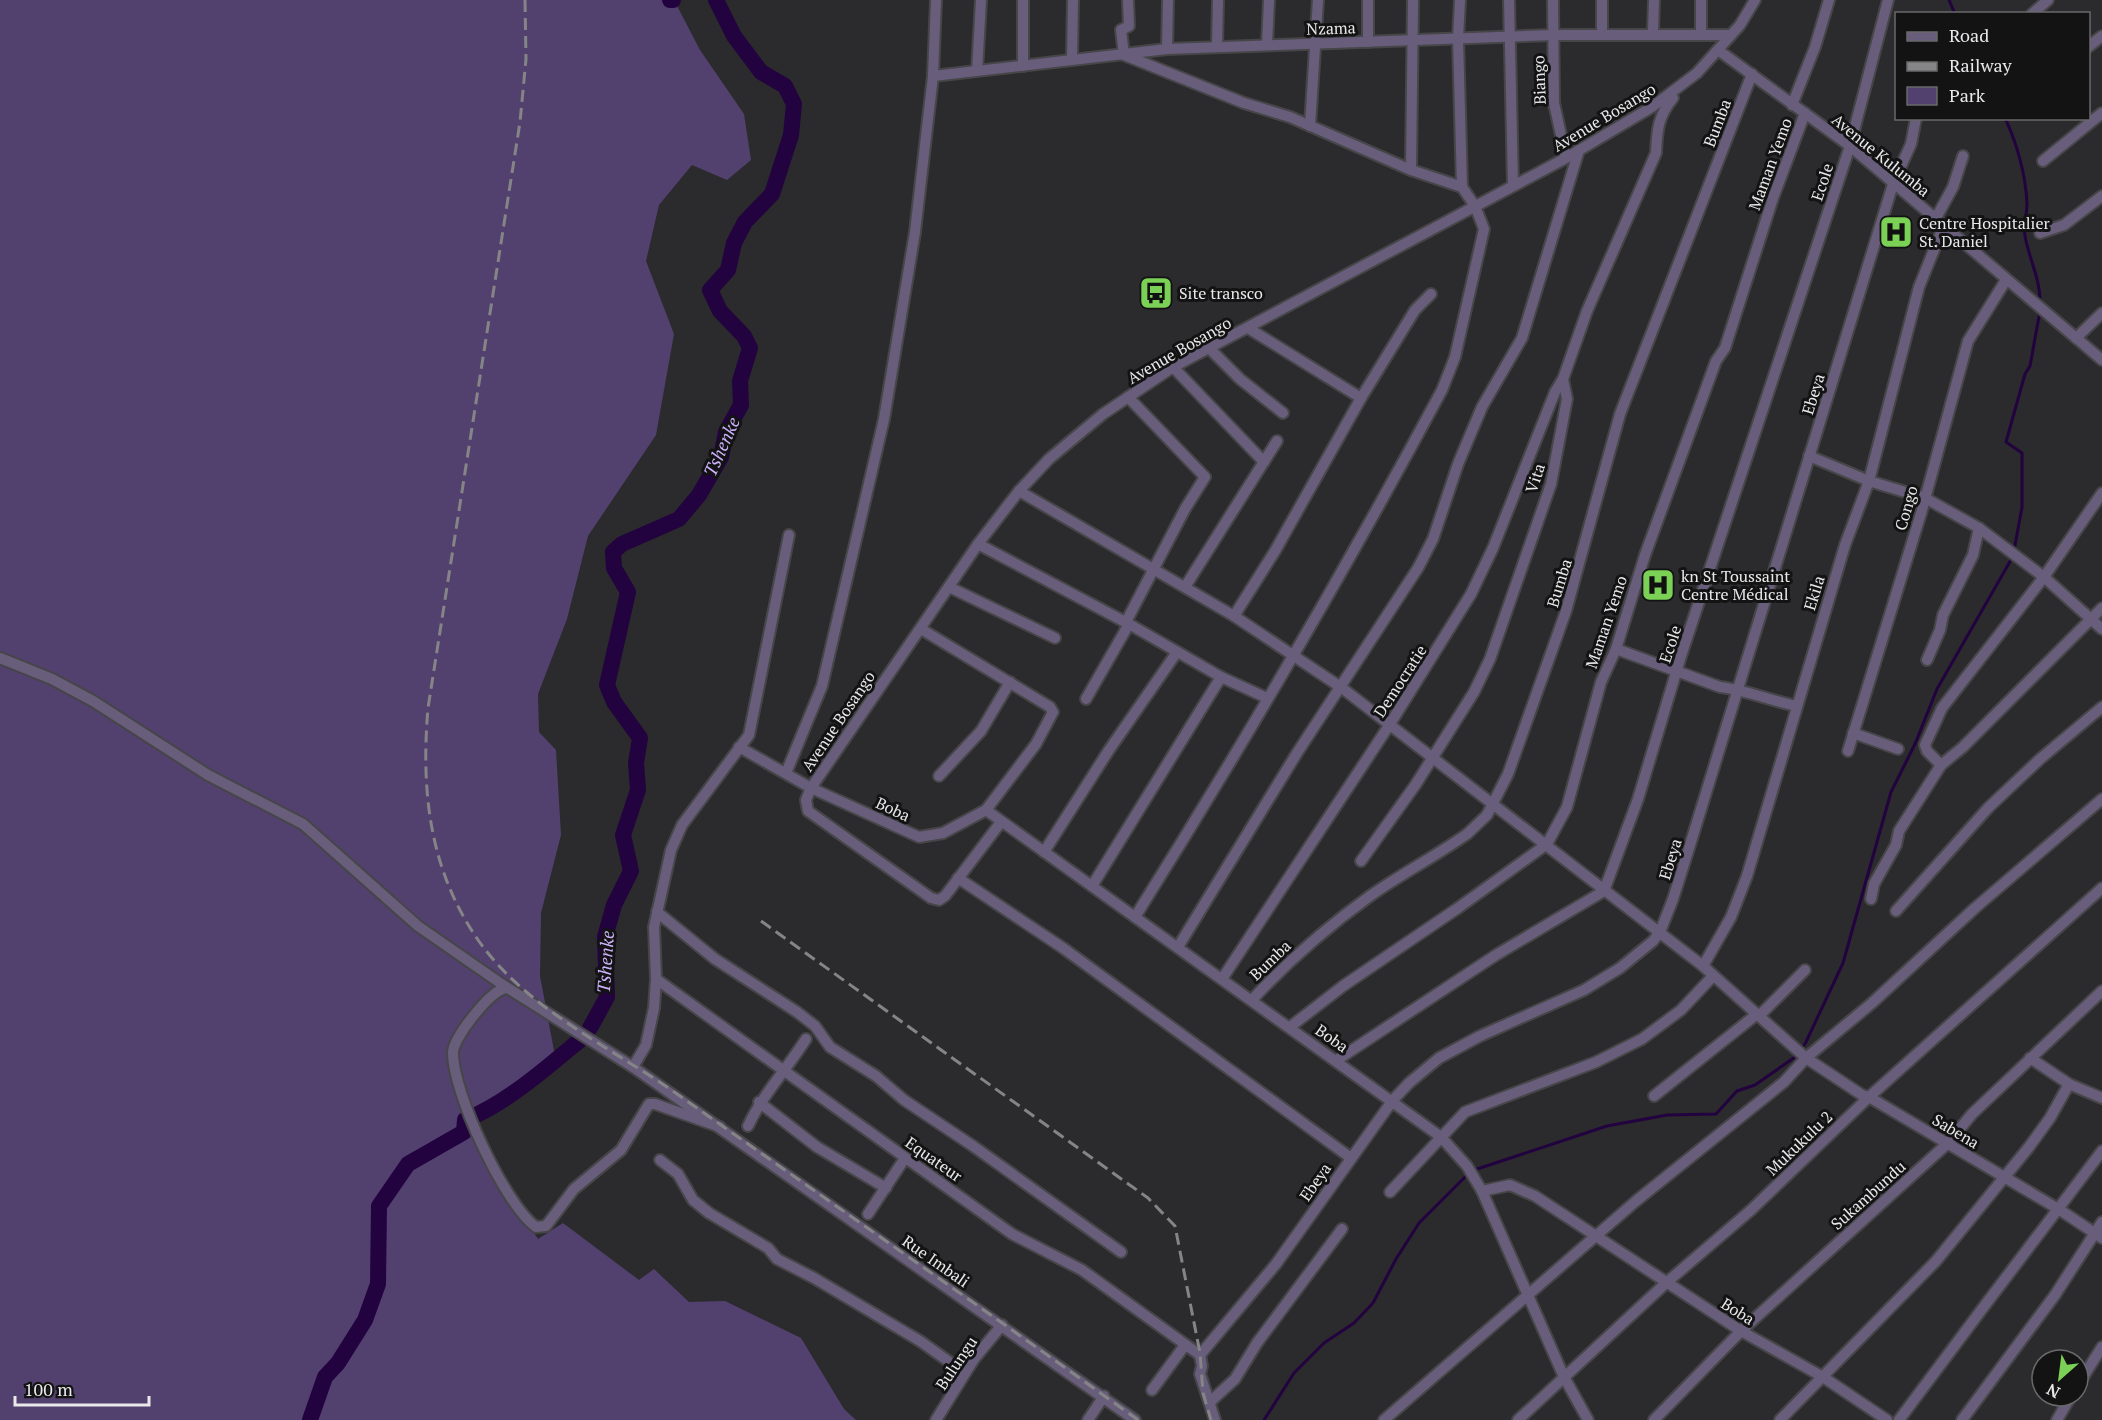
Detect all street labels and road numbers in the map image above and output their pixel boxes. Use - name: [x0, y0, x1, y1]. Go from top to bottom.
- street label: Nzama: [1306, 16, 1356, 40]
- street label: Biango: [1527, 55, 1551, 105]
- street label: Avenue Bosango: [1548, 77, 1660, 156]
- street label: Bumba: [1698, 96, 1736, 150]
- street label: Avenue Kulumba: [1827, 109, 1935, 201]
- street label: Maman Yemo: [1743, 115, 1797, 213]
- street label: Ecole: [1806, 160, 1838, 204]
- street label: Avenue Bosango: [1123, 311, 1235, 389]
- street label: Ebeya: [1796, 371, 1830, 417]
- street label: Vita: [1520, 460, 1550, 496]
- street label: Congo: [1889, 483, 1923, 533]
- street label: Bumba: [1541, 556, 1577, 610]
- street label: Maman Yemo: [1580, 573, 1632, 671]
- street label: Ekila: [1798, 573, 1830, 613]
- street label: Ecole: [1654, 622, 1686, 666]
- street label: Democratie: [1368, 640, 1432, 722]
- street label: Avenue Bosango: [796, 666, 880, 776]
- street label: Boba: [872, 792, 914, 826]
- street label: Ebeya: [1653, 836, 1687, 882]
- street label: Bumba: [1245, 935, 1295, 985]
- street label: Boba: [1311, 1019, 1353, 1057]
- street label: Mukukulu 2: [1761, 1106, 1837, 1180]
- street label: Sabena: [1928, 1108, 1984, 1154]
- street label: Equateur: [901, 1131, 967, 1187]
- street label: Sukambundu: [1826, 1156, 1910, 1234]
- street label: Ebeya: [1294, 1159, 1336, 1205]
- street label: Rue Imbali: [898, 1230, 974, 1292]
- street label: Boba: [1717, 1292, 1759, 1330]
- street label: Bulungu: [930, 1332, 982, 1394]

